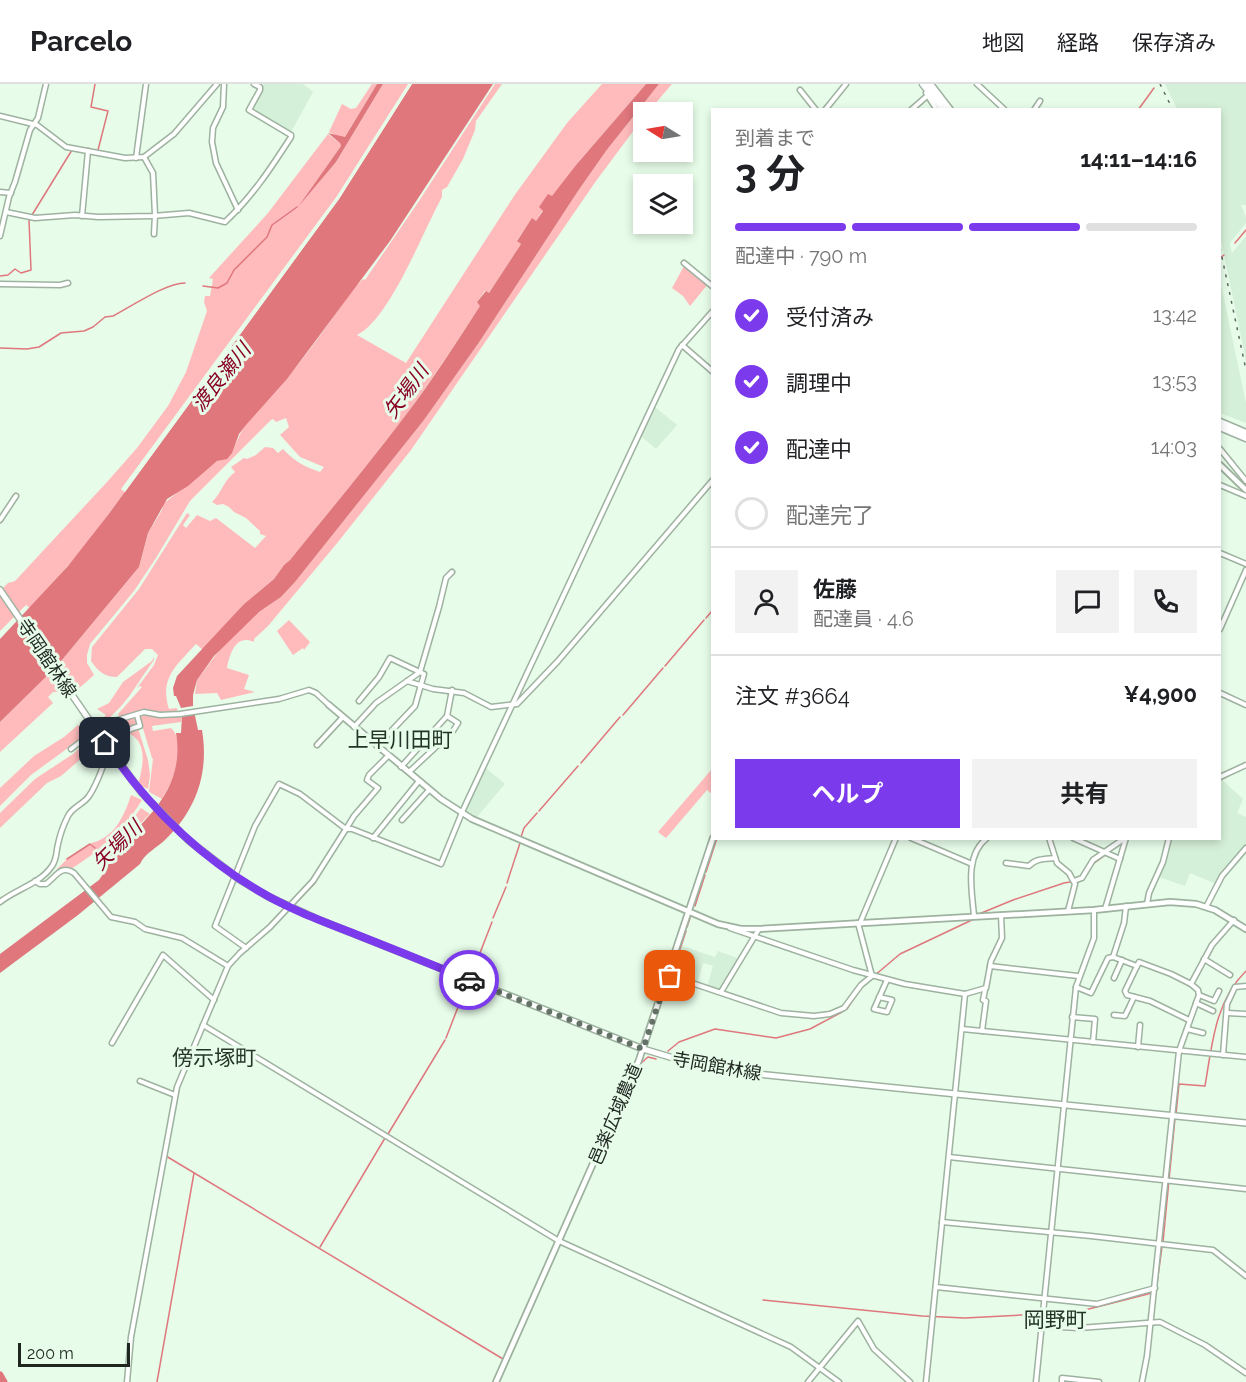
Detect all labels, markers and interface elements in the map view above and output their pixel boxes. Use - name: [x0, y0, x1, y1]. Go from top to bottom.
- text: Parcelo: [30, 25, 132, 58]
- text: 地図: [982, 30, 1024, 55]
- text: 経路: [1057, 30, 1099, 55]
- text: 保存済み: [1132, 30, 1216, 55]
- north arrow: [633, 102, 693, 162]
- map controls: [633, 102, 693, 234]
- text: 到着まで: [735, 126, 815, 150]
- text: 14:11–14:16: [1080, 146, 1197, 172]
- text: 3 分: [735, 150, 805, 196]
- button: layers: [633, 174, 693, 234]
- text: 配達中 · 790 m: [735, 244, 867, 268]
- icon: check: [735, 299, 768, 332]
- text: 13:42: [1153, 303, 1197, 327]
- text: 受付済み: [786, 304, 874, 330]
- water label: 渡良瀬川: [187, 337, 257, 416]
- water label: 矢場川: [379, 358, 435, 422]
- icon: check: [735, 365, 768, 398]
- text: 13:53: [1152, 369, 1197, 393]
- text: 調理中: [786, 370, 852, 396]
- icon: check: [735, 431, 768, 464]
- text: 14:03: [1151, 435, 1197, 459]
- text: 配達中: [786, 436, 852, 462]
- text: 配達完了: [786, 502, 874, 528]
- button: person: [735, 570, 798, 633]
- button: chat: [1056, 570, 1119, 633]
- button: phone: [1134, 570, 1197, 633]
- text: 佐藤: [813, 576, 857, 602]
- text: 配達員 · 4.6: [813, 607, 914, 631]
- street label: 寺岡館林線: [13, 615, 81, 701]
- text: ¥4,900: [1124, 681, 1197, 707]
- text: 注文 #3664: [735, 683, 850, 709]
- pin: [79, 717, 130, 768]
- icon: home: [88, 726, 121, 759]
- district label: 上早川田町: [348, 727, 453, 752]
- button: ヘルプ: [735, 759, 960, 828]
- button: 共有: [972, 759, 1197, 828]
- water label: 矢場川: [87, 814, 148, 875]
- courier: [439, 950, 499, 1010]
- pin: [644, 950, 695, 1001]
- icon: bag: [653, 959, 686, 992]
- icon: car: [453, 964, 486, 997]
- district label: 傍示塚町: [172, 1045, 256, 1070]
- street label: 寺岡館林線: [671, 1048, 763, 1084]
- street label: 邑楽広域農道: [584, 1060, 646, 1168]
- district label: 岡野町: [1024, 1307, 1087, 1332]
- scale bar: [18, 1340, 130, 1368]
- text: 200 m: [27, 1344, 74, 1363]

